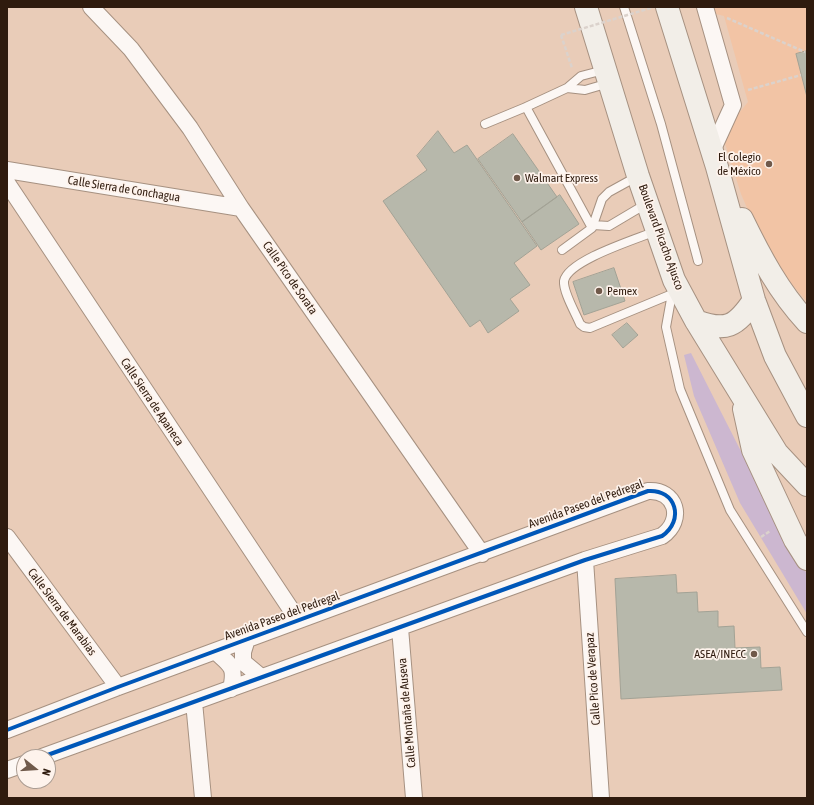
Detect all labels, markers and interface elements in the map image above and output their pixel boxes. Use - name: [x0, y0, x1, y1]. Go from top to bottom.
- place label: El Colegio de México: [717, 150, 761, 178]
- marker: El Colegio de México: [764, 159, 774, 169]
- place label: Walmart Express: [525, 171, 598, 185]
- street label: Calle Sierra de Conchagua: [67, 173, 181, 205]
- marker: Walmart Express: [512, 173, 522, 183]
- street label: Boulevard Picacho Ajusco: [635, 182, 687, 292]
- street label: Calle Pico de Sorata: [259, 239, 321, 317]
- place label: Pemex: [607, 284, 637, 298]
- marker: Pemex: [594, 286, 604, 296]
- street label: Calle Sierra de Apaneca: [117, 355, 187, 449]
- street label: Avenida Paseo del Pedregal: [527, 477, 645, 531]
- street label: Calle Sierra de Marabias: [25, 566, 99, 658]
- street label: Avenida Paseo del Pedregal: [223, 589, 341, 643]
- street label: Calle Pico de Verapaz: [583, 632, 603, 726]
- place label: ASEA/INECC: [694, 647, 746, 661]
- marker: ASEA/INECC: [749, 649, 759, 659]
- street label: Calle Montaña de Auseva: [395, 657, 419, 769]
- north arrow: [16, 749, 56, 789]
- text: N: [40, 767, 53, 777]

